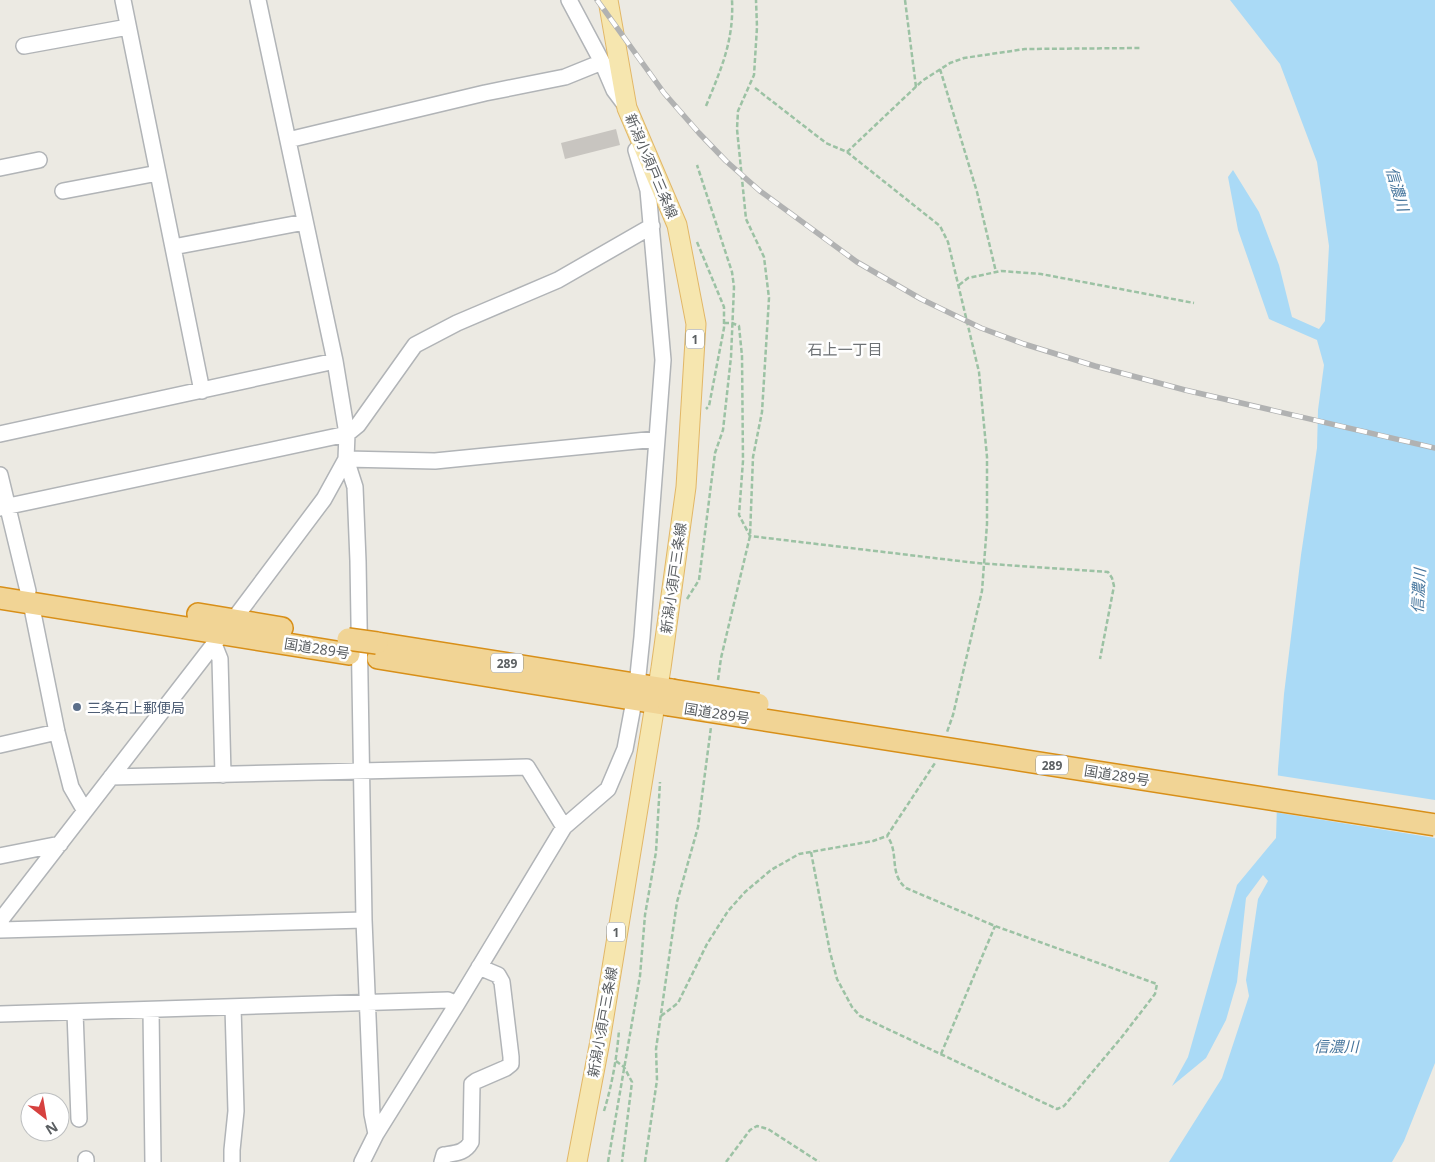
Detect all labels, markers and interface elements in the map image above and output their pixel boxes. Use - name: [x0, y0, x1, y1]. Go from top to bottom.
- street label: 新潟小須戸三条線: [621, 111, 683, 221]
- water label: 信濃川: [1382, 165, 1414, 215]
- road number: 1: [686, 329, 704, 348]
- district label: 石上一丁目: [807, 339, 883, 359]
- street label: 新潟小須戸三条線: [656, 521, 690, 635]
- water label: 信濃川: [1407, 566, 1429, 614]
- street label: 国道289号: [283, 633, 351, 663]
- road number: 289: [491, 654, 523, 672]
- place label: 三条石上郵便局: [87, 698, 185, 717]
- street label: 国道289号: [683, 698, 751, 728]
- marker: 三条石上郵便局: [71, 701, 83, 713]
- road number: 289: [1036, 756, 1068, 774]
- street label: 国道289号: [1083, 760, 1151, 790]
- road number: 1: [607, 922, 625, 942]
- street label: 新潟小須戸三条線: [583, 965, 621, 1079]
- water label: 信濃川: [1313, 1036, 1360, 1056]
- north arrow: [20, 1092, 70, 1142]
- text: N: [42, 1117, 62, 1140]

